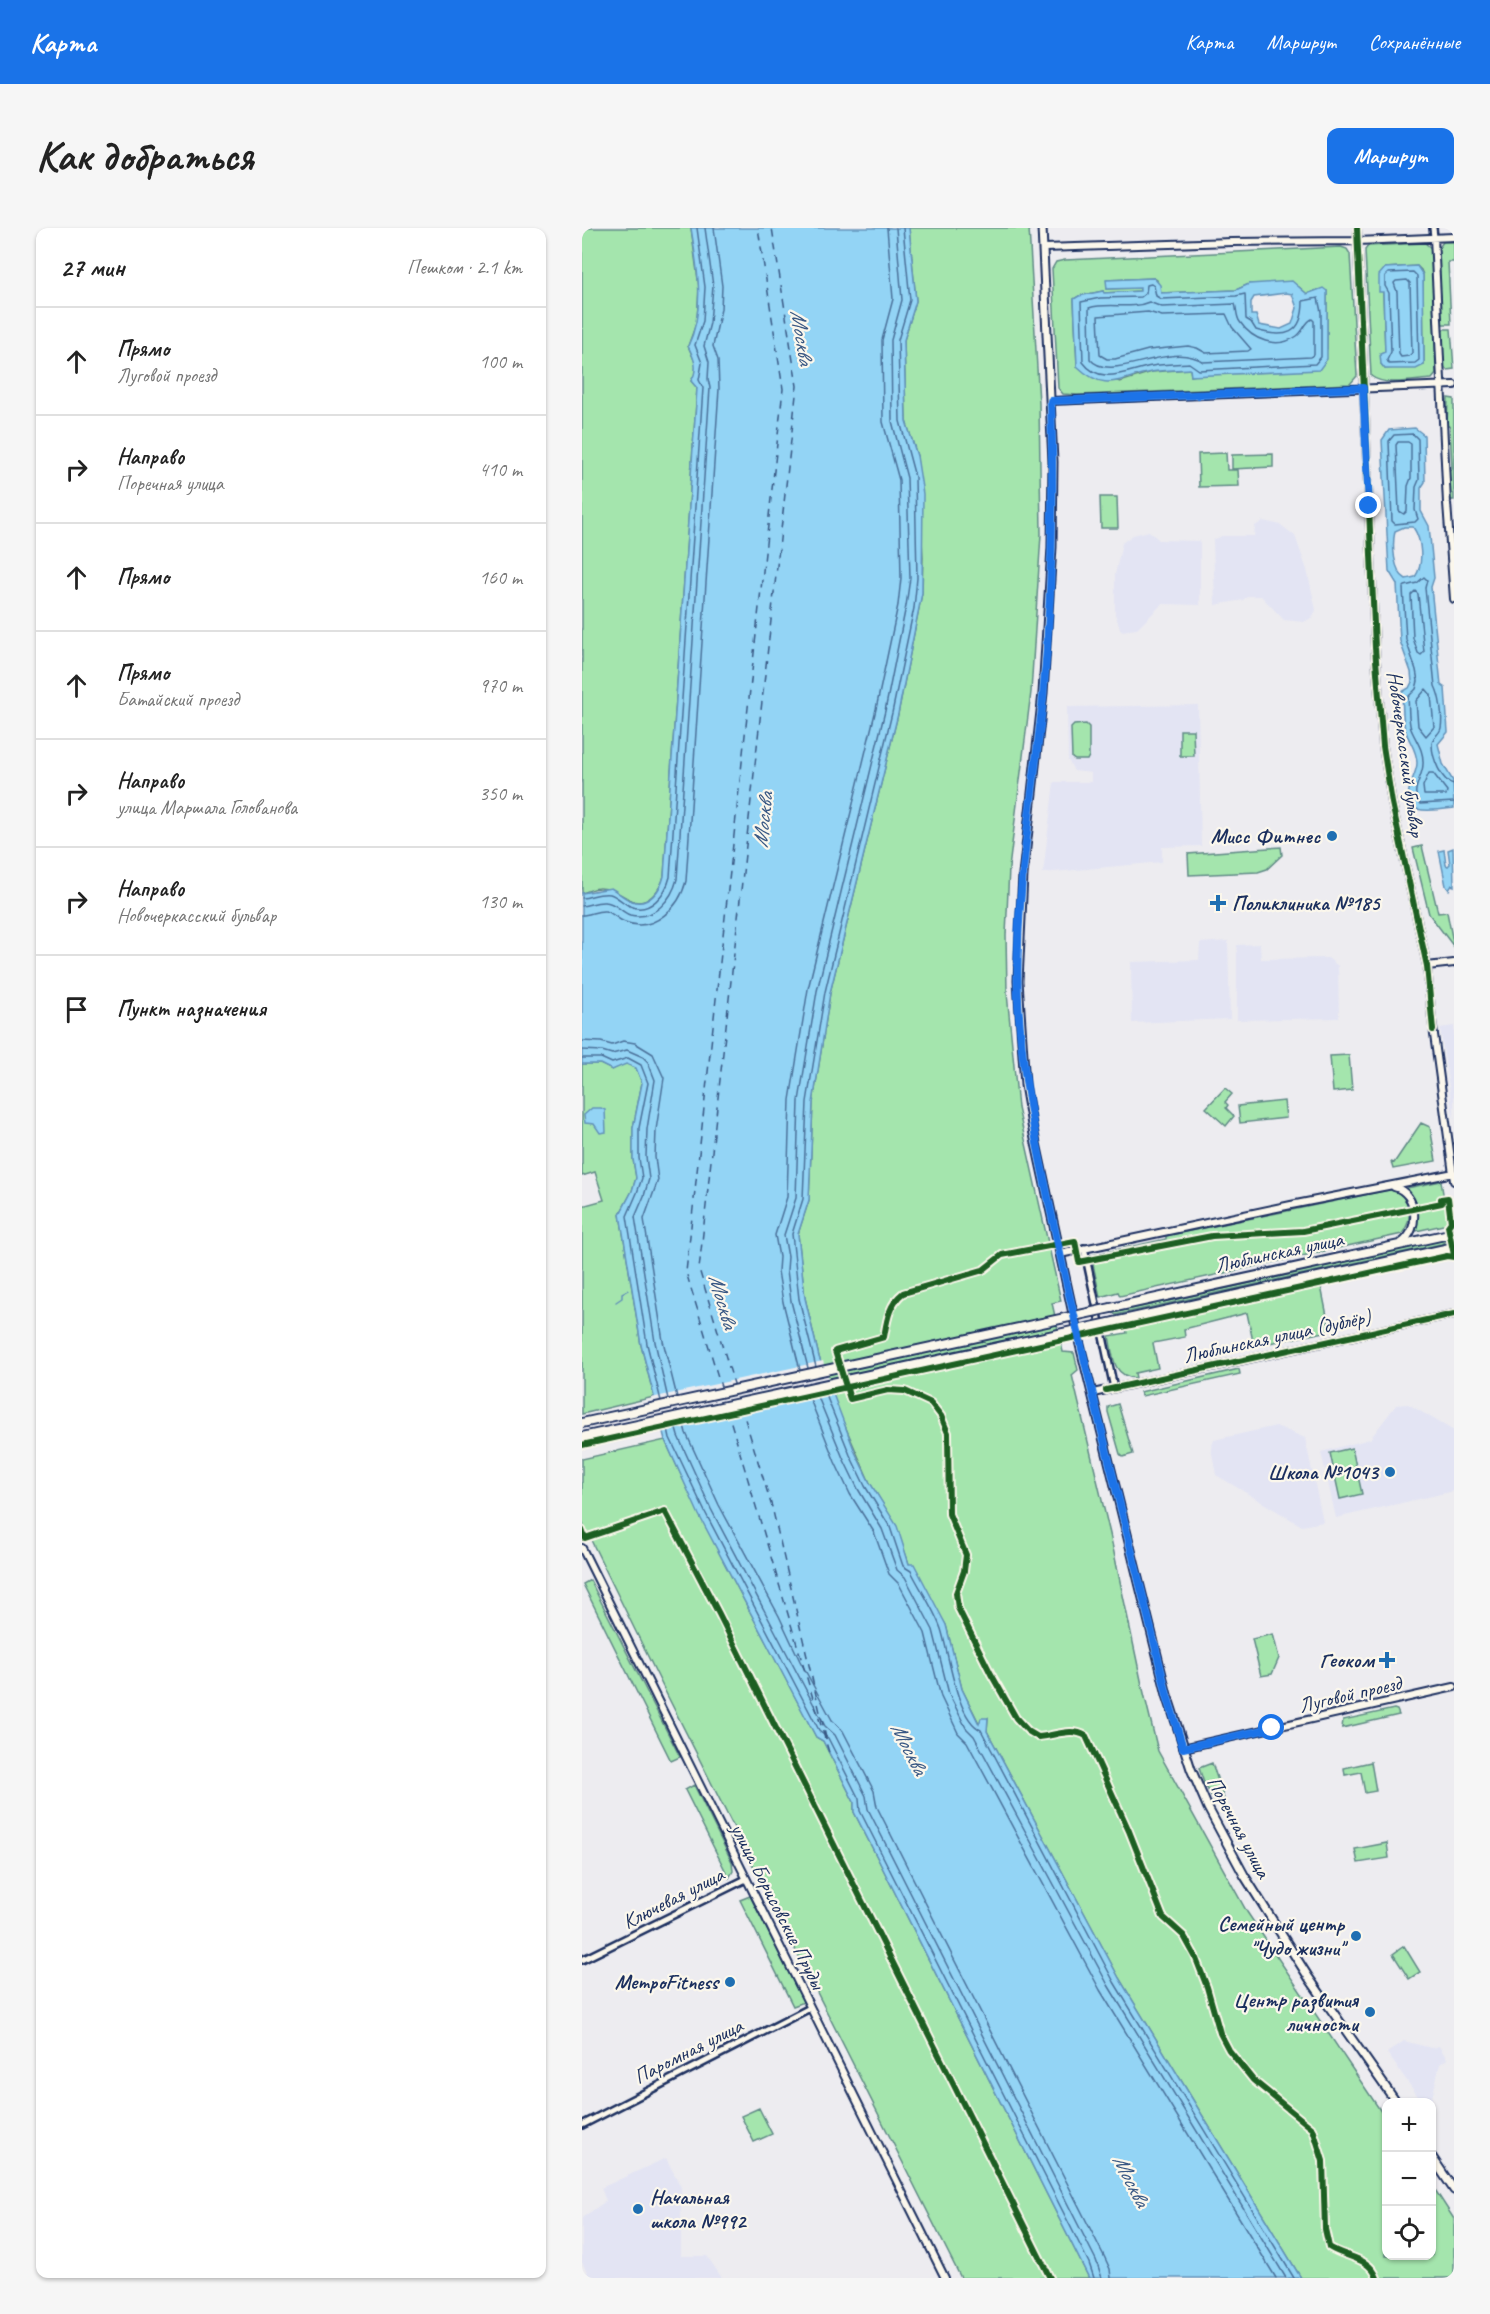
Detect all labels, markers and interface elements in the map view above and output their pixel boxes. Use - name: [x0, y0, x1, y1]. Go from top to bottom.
- text: Карта: [30, 25, 97, 60]
- text: Карта: [1185, 29, 1234, 55]
- text: Маршрут: [1267, 29, 1336, 55]
- text: Сохранённые: [1369, 29, 1460, 55]
- button: Маршрут: [1327, 128, 1454, 184]
- text: Как добраться: [36, 130, 253, 183]
- text: 27 мин: [60, 251, 124, 284]
- text: Пешком · 2.1 km: [407, 255, 522, 280]
- water label: Москва: [784, 308, 820, 369]
- text: Прямо: [117, 335, 169, 363]
- icon: ahead: [60, 345, 93, 378]
- text: 100 m: [479, 349, 522, 374]
- text: Луговой проезд: [117, 363, 216, 388]
- text: Направо: [117, 443, 184, 471]
- icon: right: [60, 453, 93, 486]
- text: 410 m: [479, 457, 522, 482]
- text: Поречная улица: [117, 471, 223, 496]
- route end: [1355, 492, 1381, 518]
- icon: ahead: [60, 561, 93, 594]
- text: Прямо: [117, 563, 169, 591]
- text: 160 m: [479, 565, 522, 590]
- text: Прямо: [117, 659, 169, 687]
- icon: ahead: [60, 669, 93, 702]
- street label: Новочеркасский бульвар: [1382, 670, 1431, 839]
- text: 970 m: [479, 673, 522, 698]
- text: Батайский проезд: [117, 687, 239, 712]
- text: Направо: [117, 767, 184, 795]
- icon: right: [60, 777, 93, 810]
- text: 350 m: [479, 781, 522, 806]
- water label: Москва: [746, 789, 780, 849]
- text: улица Маршала Голованова: [117, 795, 297, 820]
- place label: Мисс Фитнес: [1211, 823, 1321, 849]
- marker: Мисс Фитнес: [1325, 829, 1339, 843]
- text: Направо: [117, 875, 184, 903]
- icon: right: [60, 885, 93, 918]
- text: 130 m: [479, 889, 522, 914]
- place label: Поликлиника №185: [1232, 890, 1381, 916]
- marker: Поликлиника №185: [1209, 894, 1227, 912]
- text: Новочеркасский бульвар: [117, 903, 276, 928]
- icon: arrive: [60, 993, 93, 1026]
- text: Пункт назначения: [117, 995, 266, 1023]
- street label: Люблинская улица: [1213, 1225, 1347, 1278]
- water label: Москва: [702, 1271, 745, 1334]
- street label: Люблинская улица (дублёр): [1181, 1303, 1374, 1369]
- place label: Школа №1043: [1268, 1459, 1381, 1485]
- marker: Школа №1043: [1383, 1465, 1397, 1479]
- place label: Геоком: [1320, 1647, 1376, 1673]
- marker: Геоком: [1378, 1651, 1396, 1669]
- street label: Луговой проезд: [1296, 1669, 1406, 1718]
- route start: [1258, 1714, 1284, 1740]
- water label: Москва: [884, 1718, 935, 1781]
- street label: Поречная улица: [1201, 1772, 1278, 1884]
- street label: улица Борисовские Пруды: [724, 1817, 832, 1995]
- street label: Ключевая улица: [618, 1861, 730, 1935]
- place label: Семейный центр "Чудо жизни": [1218, 1911, 1349, 1961]
- marker: Семейный центр "Чудо жизни": [1349, 1929, 1363, 1943]
- place label: МетроFitness: [615, 1969, 721, 1995]
- marker: МетроFitness: [723, 1975, 737, 1989]
- place label: Центр развития личности: [1233, 1987, 1360, 2037]
- marker: Центр развития личности: [1363, 2005, 1377, 2019]
- street label: Паромная улица: [629, 2012, 748, 2090]
- map controls: [1382, 2098, 1436, 2260]
- button: +: [1382, 2098, 1436, 2152]
- water label: Москва: [1106, 2150, 1157, 2213]
- button: −: [1382, 2152, 1436, 2206]
- place label: Начальная школа №992: [650, 2184, 748, 2234]
- marker: Начальная школа №992: [631, 2202, 645, 2216]
- button: locate: [1382, 2206, 1436, 2260]

